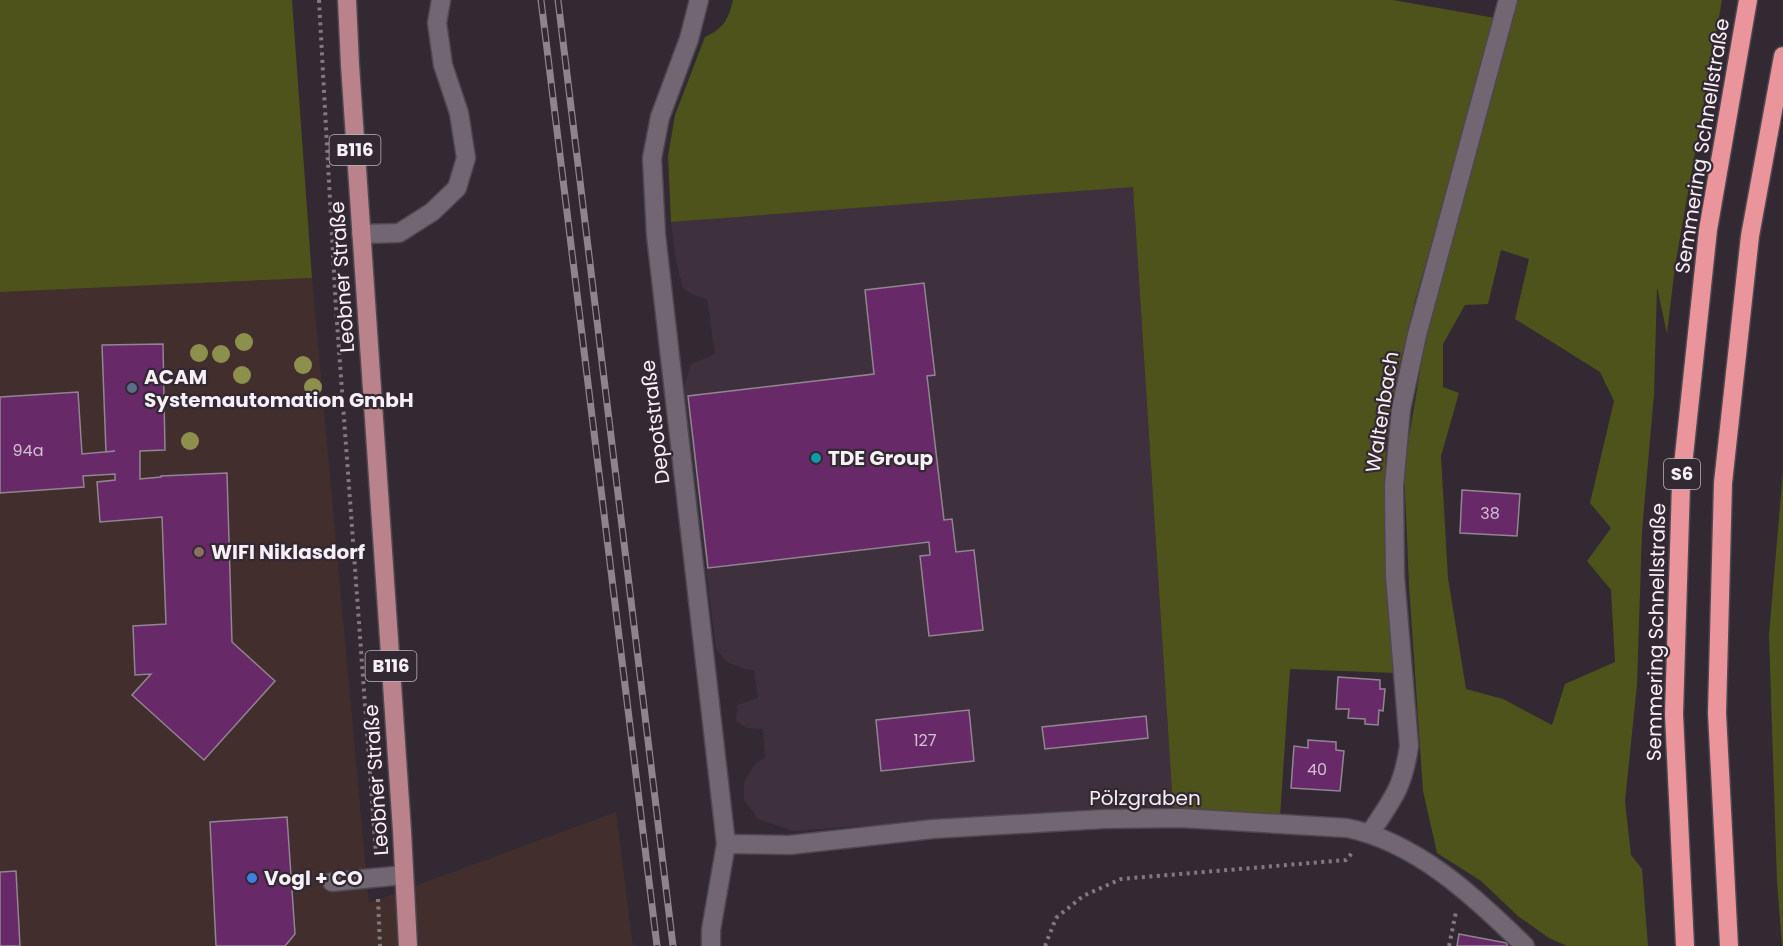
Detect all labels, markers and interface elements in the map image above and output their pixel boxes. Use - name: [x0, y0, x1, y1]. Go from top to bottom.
- street label: Semmering Schnellstraße: [1668, 16, 1736, 276]
- road number: B116: [330, 135, 380, 165]
- street label: Leobner Straße: [323, 201, 361, 353]
- street label: Waltenbach: [1359, 349, 1405, 475]
- street label: Depotstraße: [633, 358, 677, 486]
- place label: ACAM Systemautomation GmbH: [144, 363, 414, 414]
- marker: ACAM Systemautomation GmbH: [125, 381, 139, 395]
- house number: 94a: [13, 439, 43, 462]
- place label: TDE Group: [828, 444, 933, 472]
- marker: TDE Group: [809, 451, 823, 465]
- road number: S6: [1664, 459, 1700, 489]
- house number: 38: [1480, 502, 1500, 525]
- street label: Semmering Schnellstraße: [1640, 503, 1672, 761]
- place label: WIFI Niklasdorf: [211, 538, 365, 566]
- marker: WIFI Niklasdorf: [192, 545, 206, 559]
- road number: B116: [366, 651, 416, 681]
- street label: Leobner Straße: [357, 704, 395, 856]
- house number: 127: [913, 729, 937, 752]
- house number: 40: [1307, 758, 1327, 781]
- street label: Pölzgraben: [1089, 784, 1201, 812]
- place label: Vogl + CO: [264, 864, 363, 892]
- marker: Vogl + CO: [245, 871, 259, 885]

